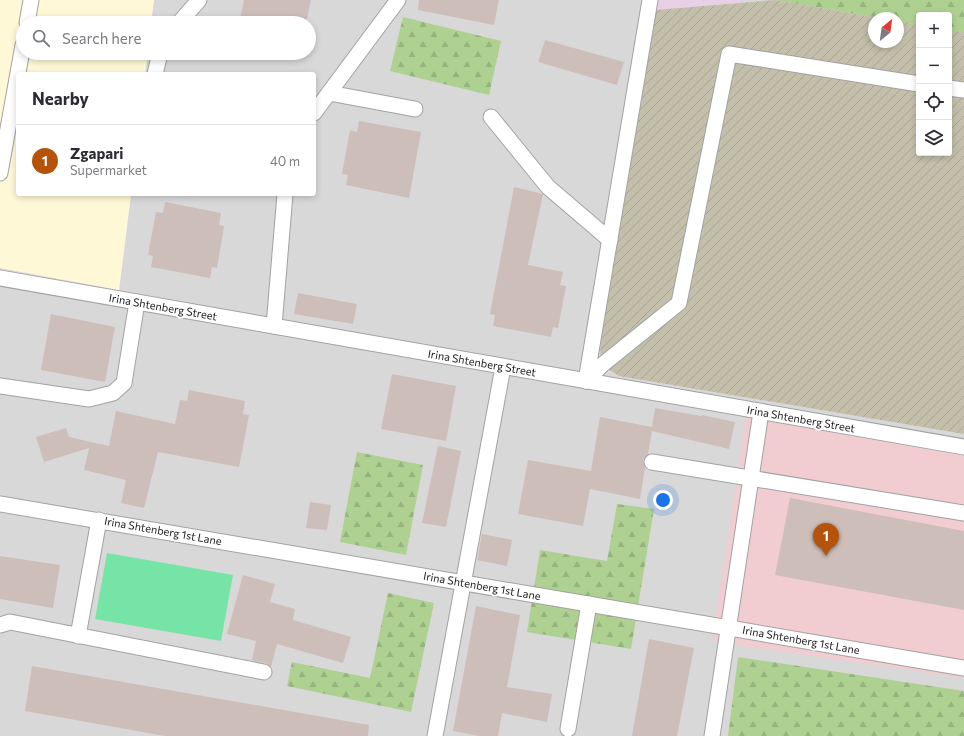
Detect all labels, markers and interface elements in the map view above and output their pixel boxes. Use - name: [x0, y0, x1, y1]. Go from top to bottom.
- north arrow: [868, 12, 904, 48]
- map controls: [916, 12, 952, 156]
- button: +: [916, 12, 952, 48]
- search box: [16, 16, 316, 60]
- icon: search: [30, 27, 52, 49]
- text: Search here: [62, 29, 141, 47]
- button: −: [916, 48, 952, 84]
- button: locate: [916, 84, 952, 120]
- text: Nearby: [32, 88, 89, 109]
- button: layers: [916, 120, 952, 156]
- text: Zgapari: [70, 144, 124, 162]
- text: 1: [42, 153, 48, 169]
- text: 40 m: [270, 153, 300, 169]
- text: Supermarket: [70, 162, 147, 178]
- street label: Irina Shtenberg Street: [108, 291, 219, 323]
- street label: Irina Shtenberg Street: [427, 347, 538, 379]
- street label: Irina Shtenberg Street: [746, 403, 857, 435]
- your location: [653, 490, 673, 510]
- street label: Irina Shtenberg 1st Lane: [103, 514, 223, 547]
- pin: 1: [813, 523, 839, 556]
- street label: Irina Shtenberg 1st Lane: [422, 569, 542, 602]
- street label: Irina Shtenberg 1st Lane: [741, 623, 861, 656]

